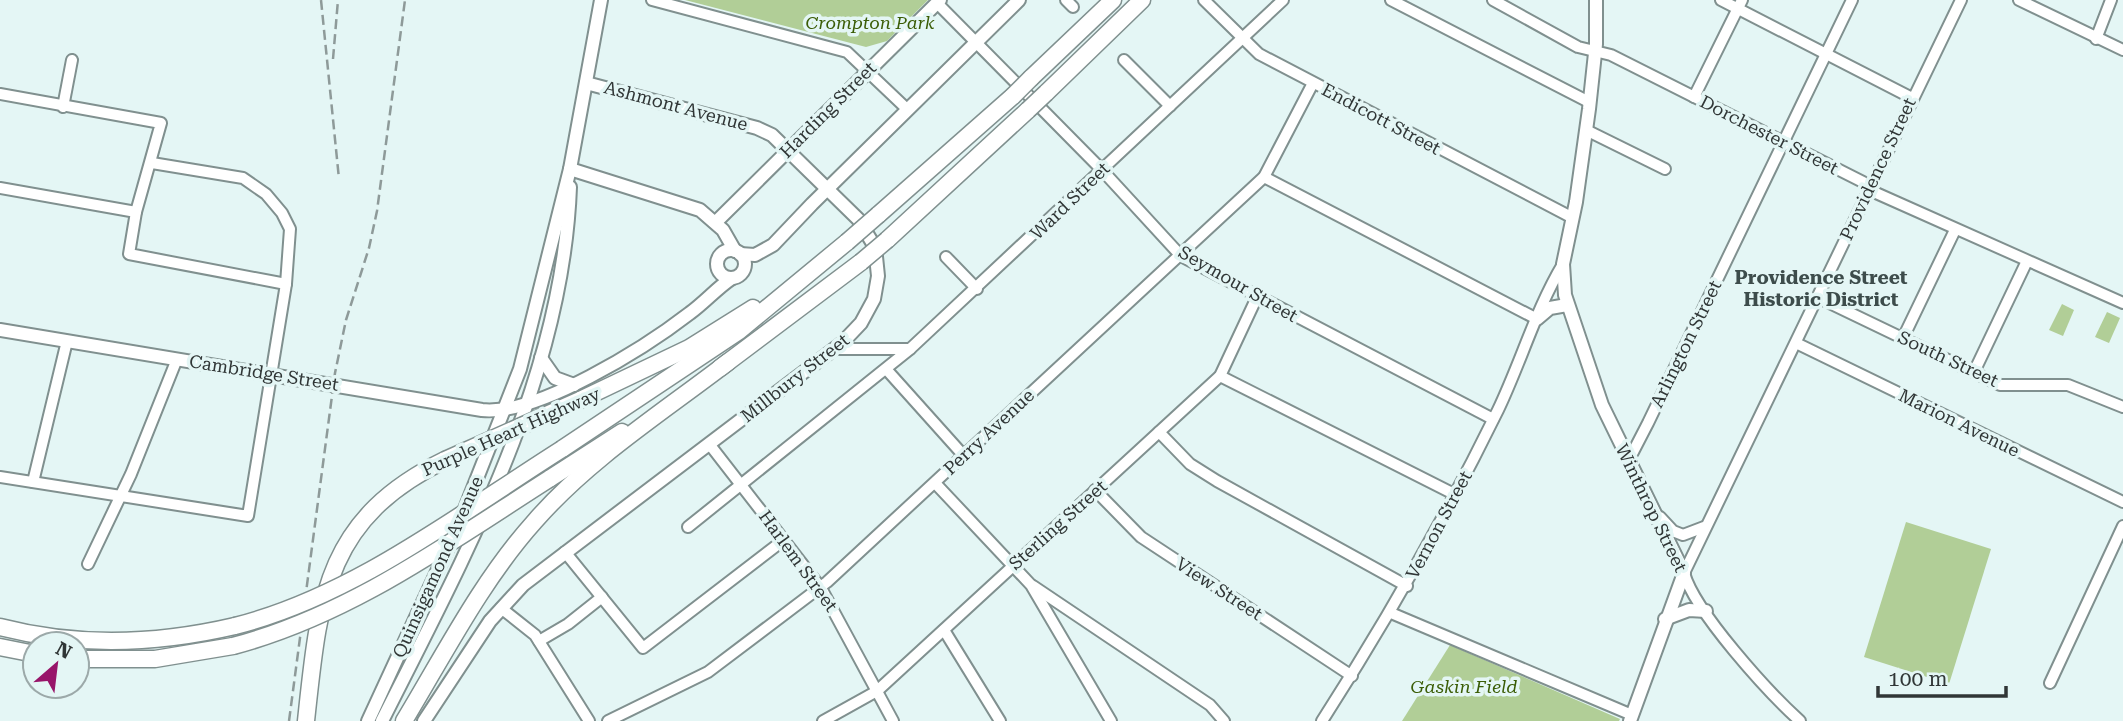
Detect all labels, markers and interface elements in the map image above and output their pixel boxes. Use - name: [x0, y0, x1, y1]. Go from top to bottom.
- park label: Crompton Park: [806, 12, 935, 33]
- street label: Harding Street: [775, 57, 880, 162]
- street label: Ashmont Avenue: [602, 76, 750, 135]
- street label: Endicott Street: [1318, 78, 1444, 159]
- street label: Dorchester Street: [1697, 91, 1842, 179]
- street label: Providence Street: [1835, 94, 1920, 243]
- street label: Ward Street: [1026, 157, 1114, 244]
- street label: Seymour Street: [1175, 241, 1302, 326]
- district label: Providence Street Historic District: [1734, 266, 1908, 311]
- street label: Arlington Street: [1646, 277, 1726, 411]
- street label: South Street: [1895, 326, 2002, 391]
- street label: Millbury Street: [736, 329, 853, 426]
- street label: Cambridge Street: [188, 350, 341, 395]
- street label: Purple Heart Highway: [419, 383, 603, 480]
- street label: Perry Avenue: [939, 384, 1038, 479]
- street label: Marion Avenue: [1895, 384, 2023, 461]
- street label: Winthrop Street: [1611, 440, 1692, 576]
- street label: Vernon Street: [1401, 467, 1476, 582]
- street label: Quinsigamond Avenue: [388, 473, 487, 661]
- street label: Sterling Street: [1004, 475, 1111, 574]
- street label: Harlem Street: [755, 506, 842, 616]
- street label: View Street: [1172, 553, 1267, 625]
- north arrow: [21, 630, 91, 700]
- text: N: [52, 637, 76, 664]
- scale bar: [1878, 654, 2006, 698]
- text: 100 m: [1888, 667, 1948, 691]
- park label: Gaskin Field: [1410, 676, 1518, 697]

